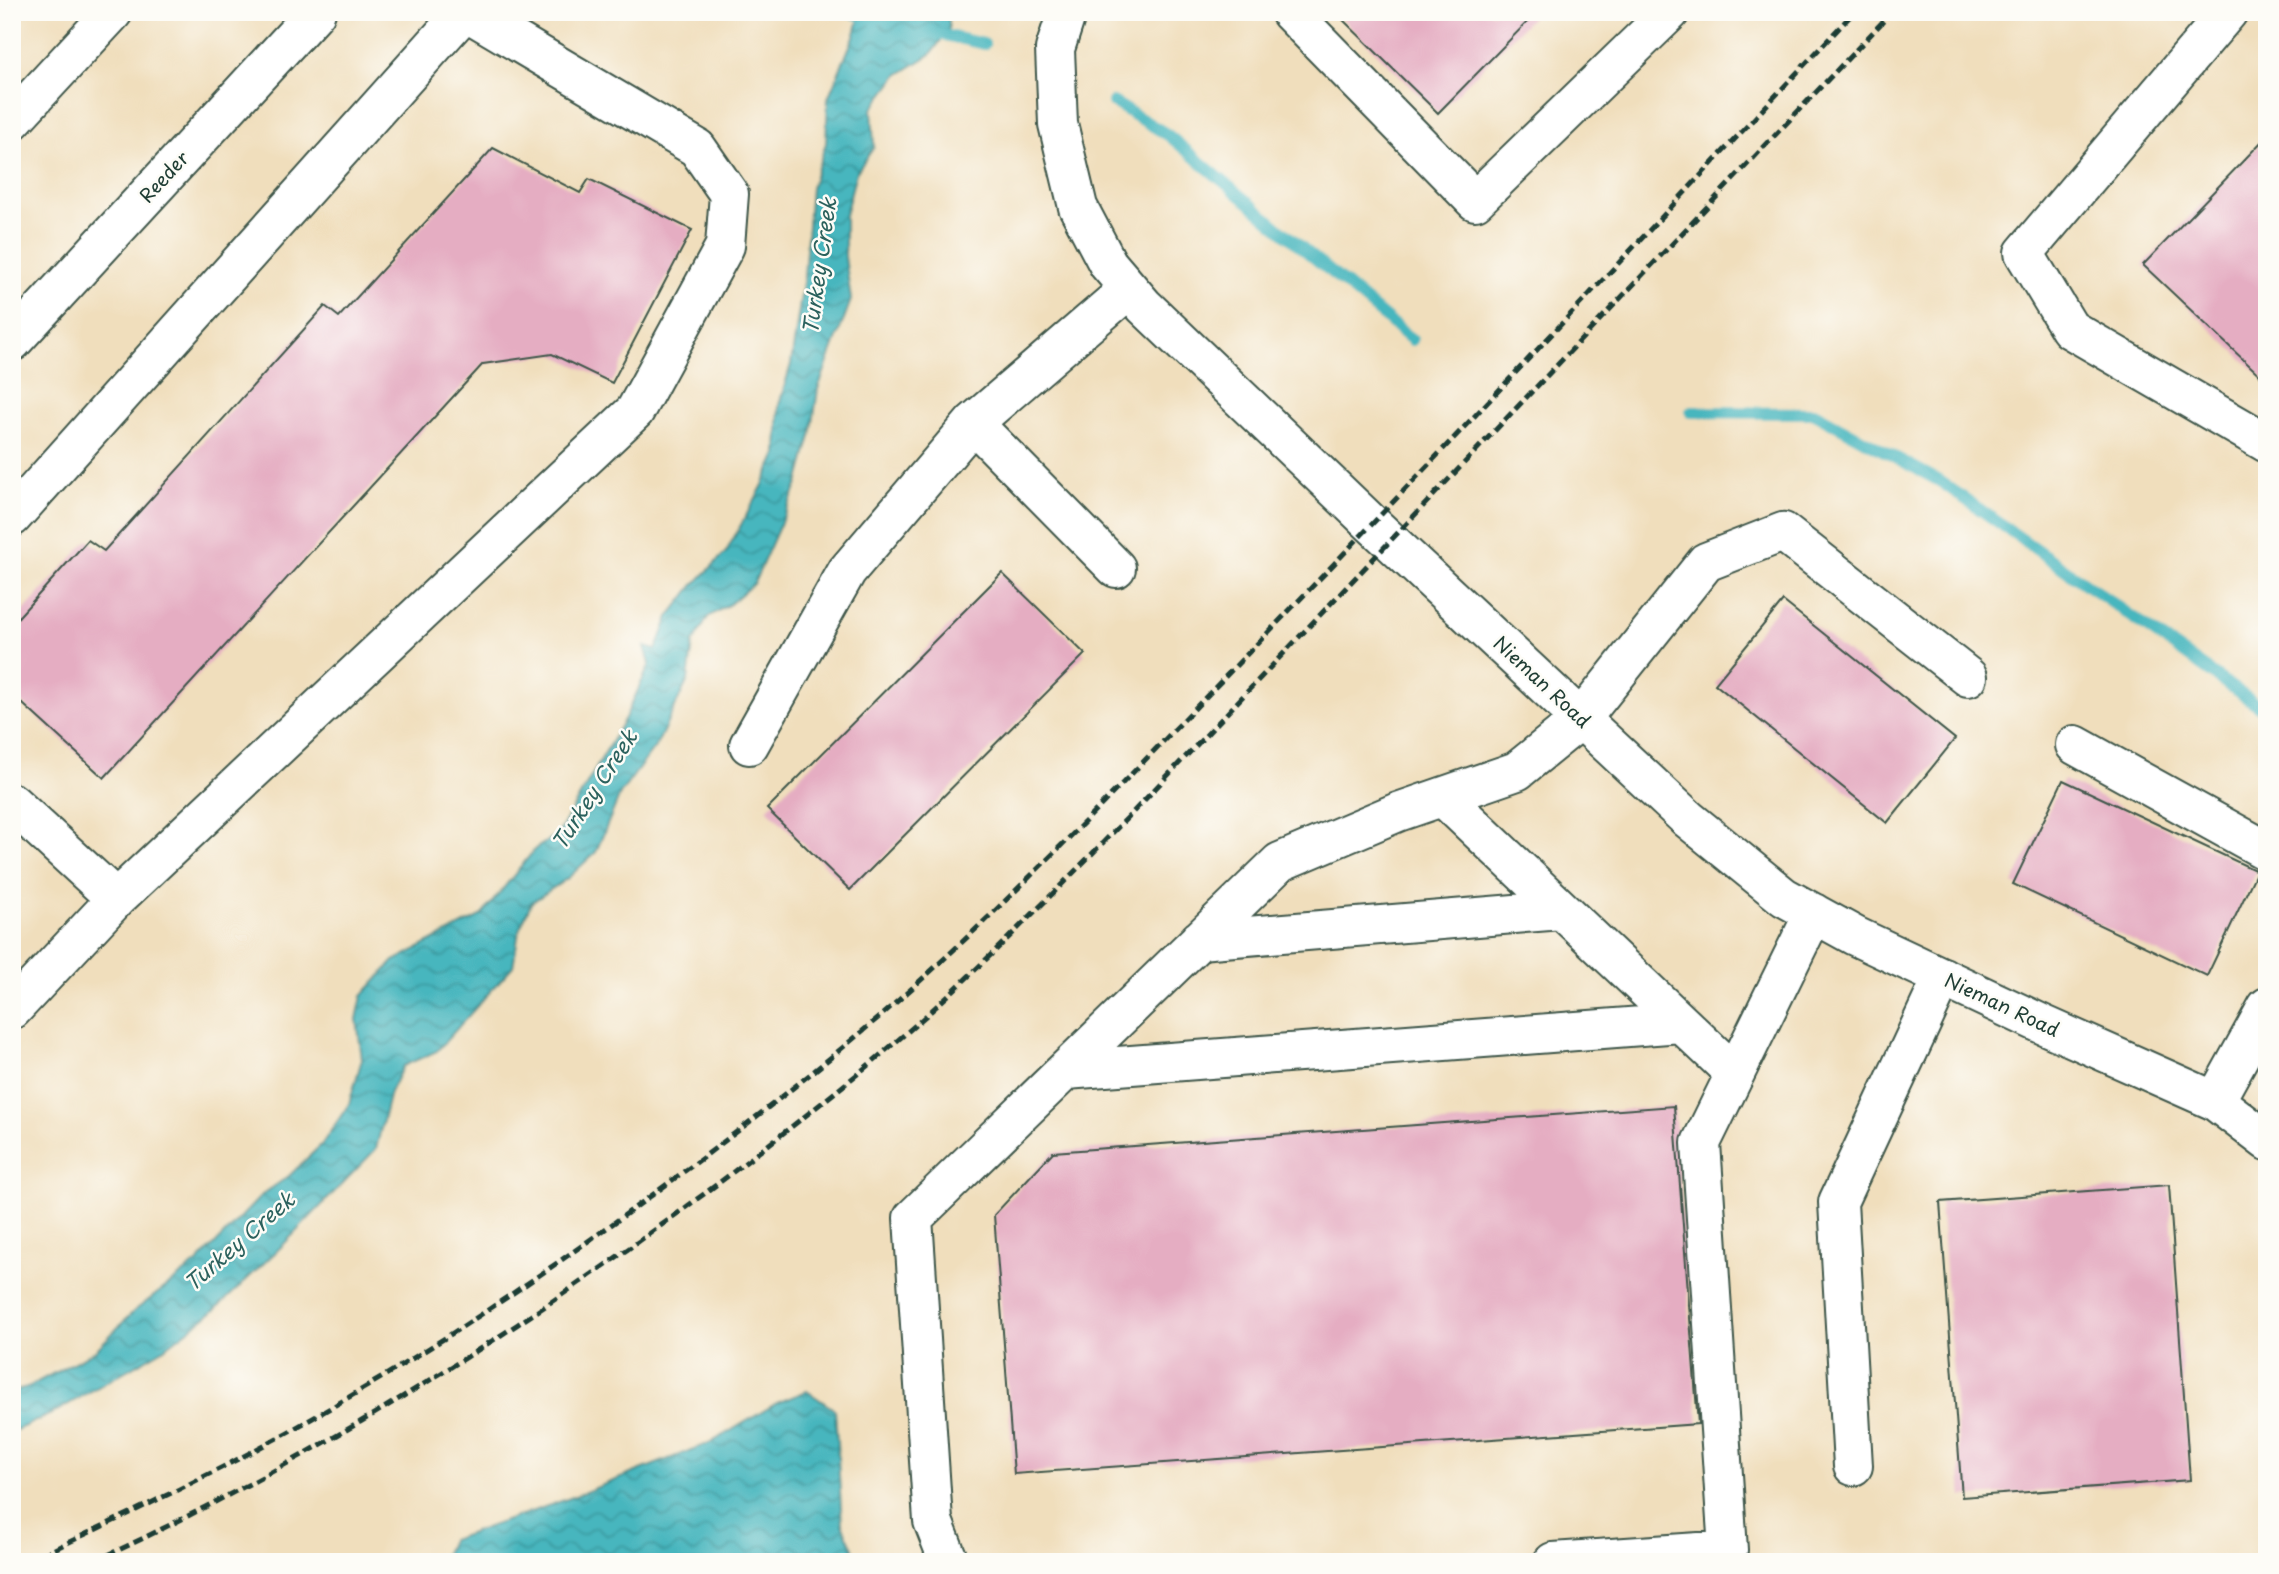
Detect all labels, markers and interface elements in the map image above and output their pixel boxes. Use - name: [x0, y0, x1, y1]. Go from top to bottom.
- street label: Reeder: [132, 144, 195, 208]
- water label: Turkey Creek: [793, 194, 844, 336]
- street label: Nieman Road: [1488, 629, 1597, 734]
- water label: Turkey Creek: [543, 722, 645, 855]
- street label: Nieman Road: [1941, 965, 2064, 1043]
- water label: Turkey Creek: [176, 1183, 302, 1298]

